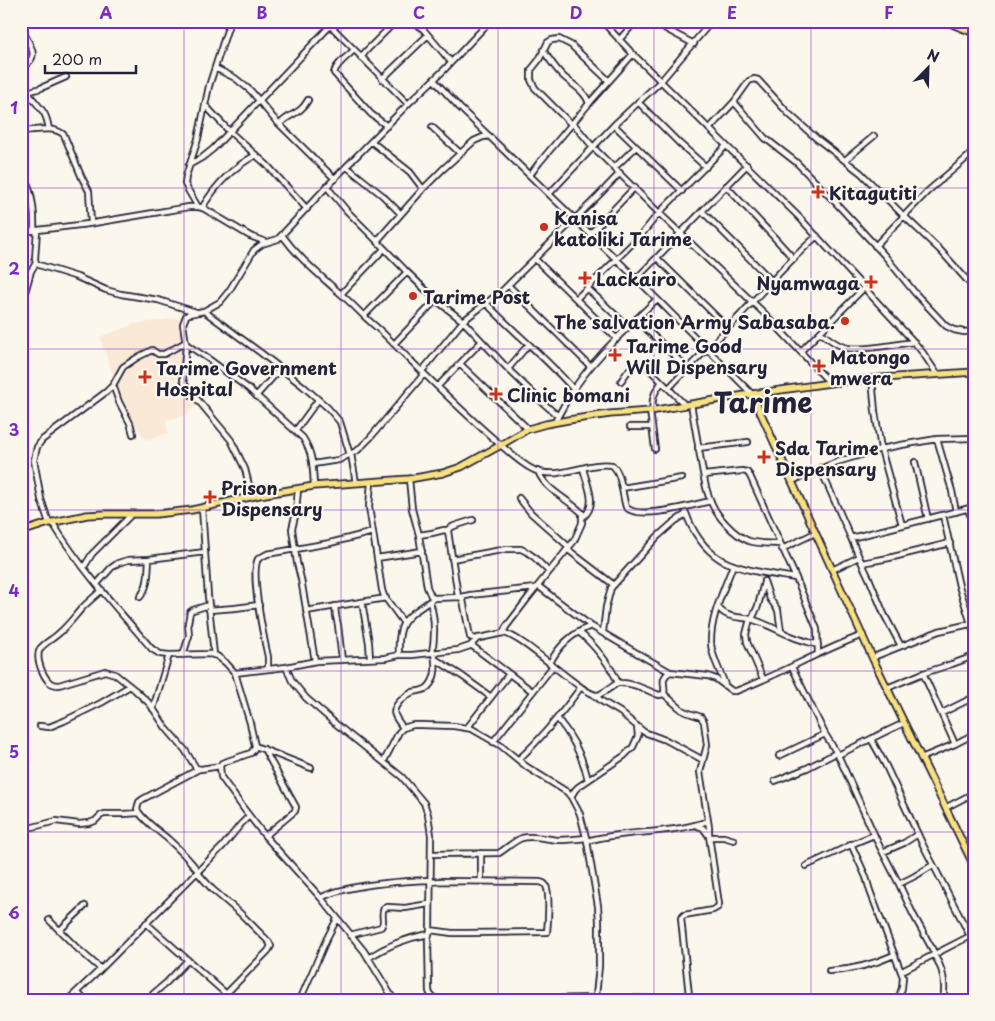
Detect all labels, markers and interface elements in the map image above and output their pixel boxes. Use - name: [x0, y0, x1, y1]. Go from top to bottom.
- text: A: [100, 0, 113, 24]
- text: B: [257, 0, 268, 24]
- text: C: [413, 0, 425, 24]
- text: D: [570, 0, 582, 24]
- text: E: [727, 0, 737, 24]
- text: F: [884, 0, 894, 24]
- scale bar: [45, 42, 136, 74]
- north arrow: [902, 42, 952, 92]
- text: N: [924, 44, 942, 67]
- text: 200 m: [52, 47, 102, 70]
- text: 1: [10, 95, 18, 119]
- place label: Kitagutiti: [829, 179, 917, 206]
- marker: Kitagutiti: [811, 185, 825, 199]
- place label: Kanisa katoliki Tarime: [554, 204, 692, 252]
- marker: Kanisa katoliki Tarime: [538, 221, 550, 233]
- text: 2: [8, 256, 20, 280]
- place label: Lackairo: [596, 265, 677, 292]
- place label: Nyamwaga: [757, 269, 860, 296]
- marker: Lackairo: [578, 271, 592, 285]
- marker: Nyamwaga: [864, 275, 878, 289]
- place label: Tarime Post: [423, 283, 531, 310]
- marker: Tarime Post: [407, 290, 419, 302]
- place label: The salvation Army Sabasaba.: [554, 308, 835, 335]
- marker: The salvation Army Sabasaba.: [839, 315, 851, 327]
- place label: Tarime Good Will Dispensary: [626, 332, 767, 380]
- place label: Matongo mwera: [830, 343, 910, 391]
- marker: Tarime Good Will Dispensary: [608, 348, 622, 362]
- place label: Tarime Government Hospital: [156, 354, 337, 402]
- marker: Matongo mwera: [812, 359, 826, 373]
- marker: Tarime Government Hospital: [138, 370, 152, 384]
- district label: Tarime: [713, 380, 813, 423]
- place label: Clinic bomani: [507, 381, 630, 408]
- marker: Clinic bomani: [489, 387, 503, 401]
- text: 3: [9, 417, 19, 441]
- place label: Sda Tarime Dispensary: [775, 434, 879, 482]
- marker: Sda Tarime Dispensary: [757, 450, 771, 464]
- place label: Prison Dispensary: [221, 474, 323, 522]
- marker: Prison Dispensary: [203, 490, 217, 504]
- text: 4: [9, 578, 20, 602]
- text: 5: [9, 739, 19, 763]
- text: 6: [8, 900, 20, 924]

